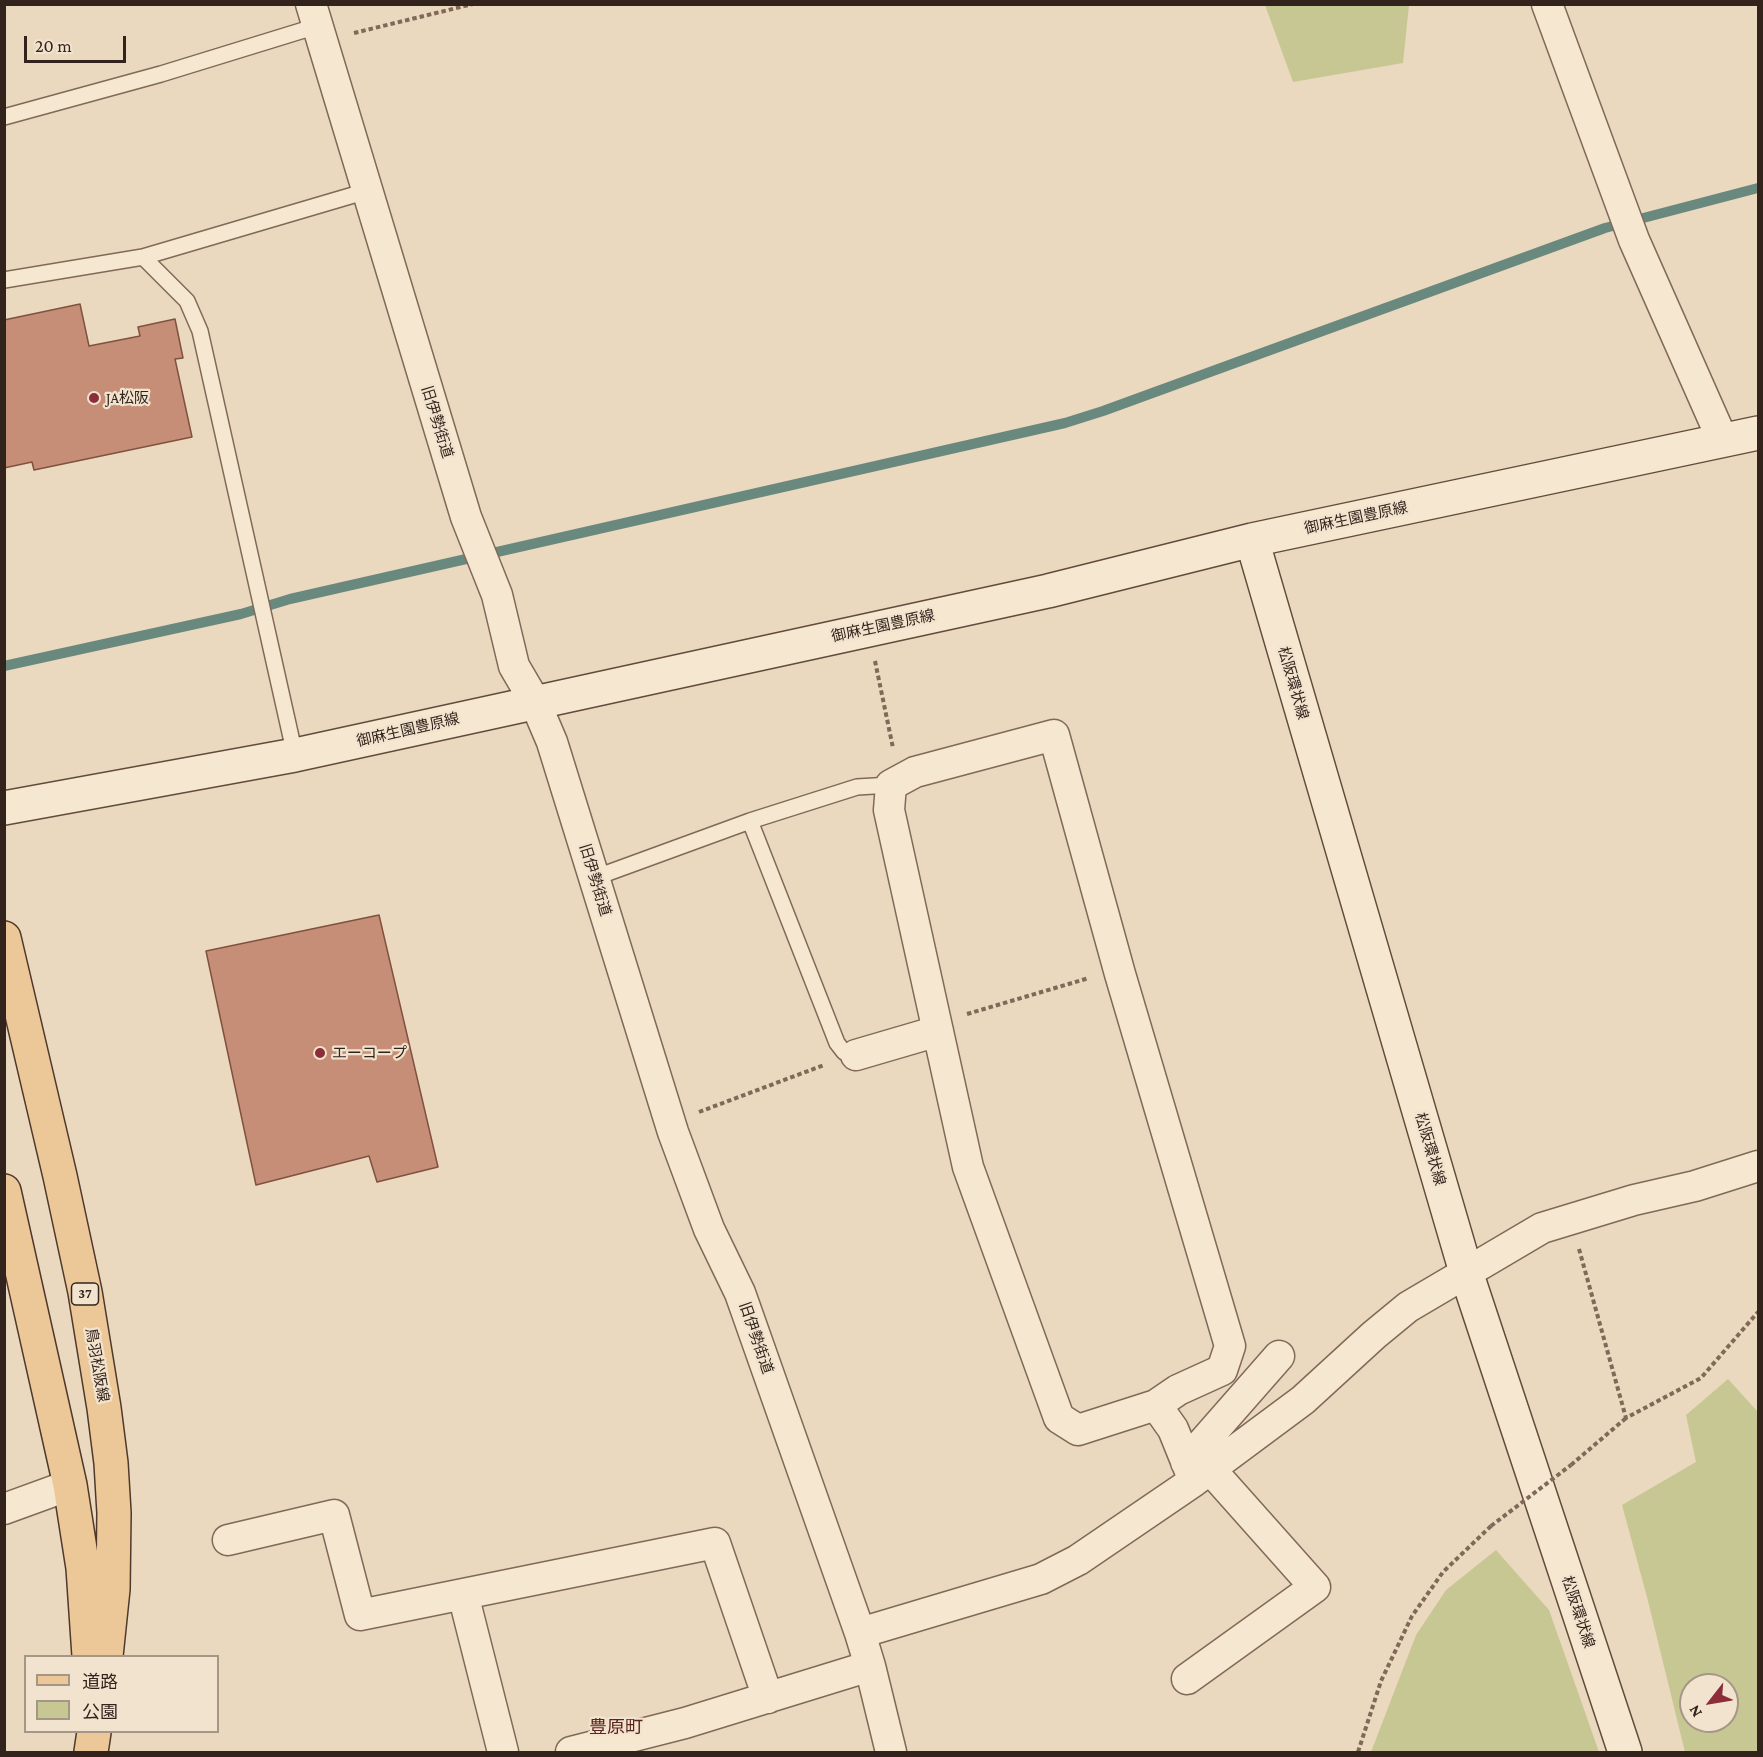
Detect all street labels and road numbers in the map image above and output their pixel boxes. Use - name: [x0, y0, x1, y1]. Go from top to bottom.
- street label: 旧伊勢街道: [417, 384, 457, 460]
- street label: 御麻生園豊原線: [1303, 498, 1409, 538]
- street label: 御麻生園豊原線: [830, 606, 936, 646]
- street label: 松阪環状線: [1274, 644, 1312, 722]
- street label: 御麻生園豊原線: [355, 709, 461, 751]
- street label: 旧伊勢街道: [575, 842, 615, 918]
- street label: 松阪環状線: [1411, 1110, 1449, 1188]
- road number: 37: [72, 1283, 98, 1305]
- street label: 旧伊勢街道: [735, 1300, 777, 1376]
- street label: 鳥羽松阪線: [82, 1327, 112, 1403]
- street label: 松阪環状線: [1558, 1574, 1598, 1650]

